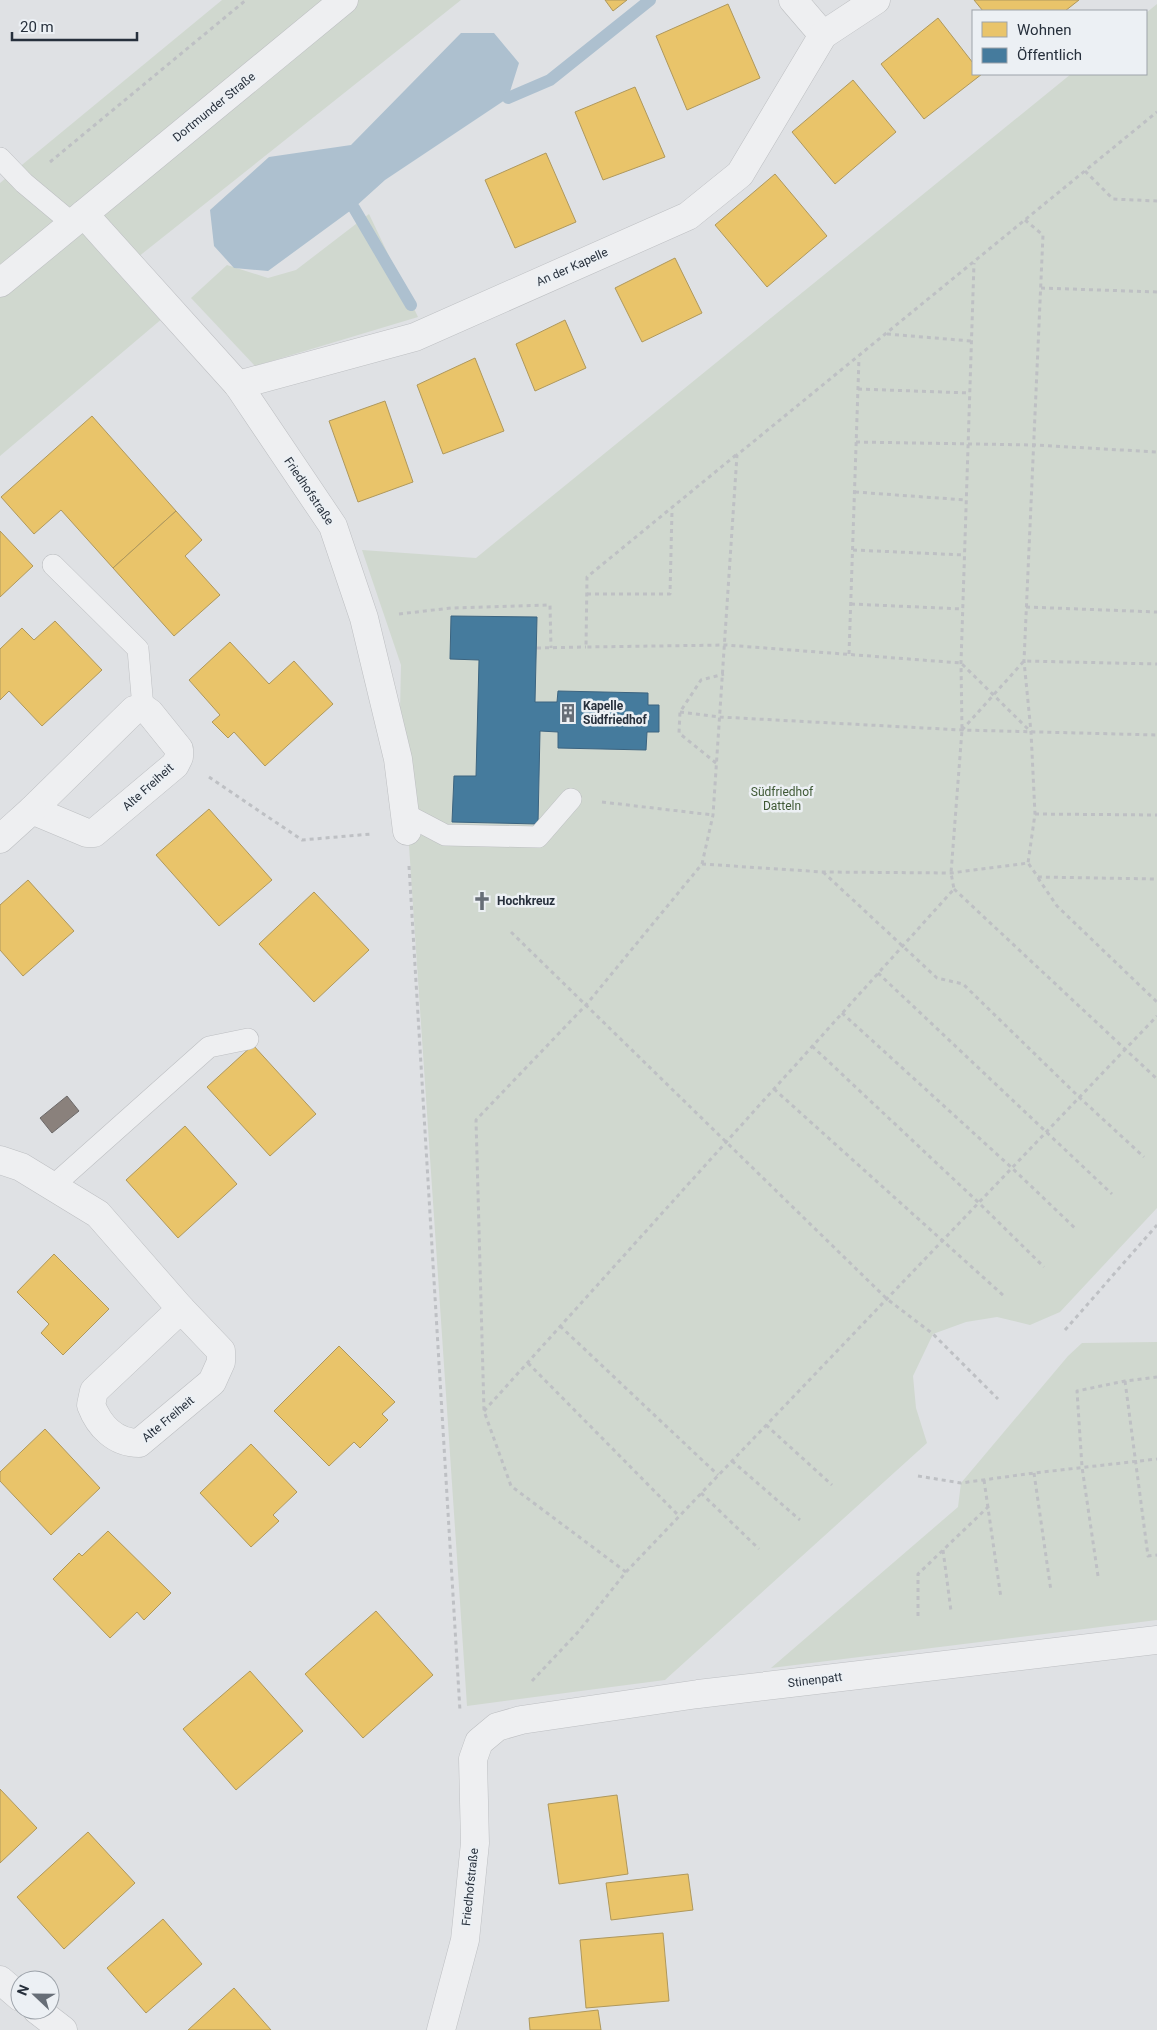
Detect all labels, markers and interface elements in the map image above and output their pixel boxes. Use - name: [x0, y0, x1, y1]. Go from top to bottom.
- scale bar: [12, 10, 138, 42]
- legend: [972, 10, 1147, 75]
- text: 20 m: [20, 18, 54, 36]
- text: Wohnen: [1017, 21, 1071, 39]
- text: Öffentlich: [1017, 46, 1082, 64]
- street label: Dortmunder Straße: [170, 70, 258, 144]
- street label: An der Kapelle: [534, 245, 610, 289]
- street label: Friedhofstraße: [281, 455, 337, 527]
- place label: Kapelle Südfriedhof: [583, 699, 647, 727]
- building icon: Kapelle Südfriedhof: [557, 702, 579, 724]
- street label: Alte Freiheit: [120, 760, 176, 813]
- park label: Südfriedhof Datteln: [751, 785, 814, 813]
- church icon: Hochkreuz: [471, 890, 493, 912]
- place label: Hochkreuz: [497, 894, 555, 908]
- street label: Alte Freiheit: [139, 1393, 197, 1445]
- street label: Stinenpatt: [787, 1670, 843, 1690]
- street label: Friedhofstraße: [459, 1847, 481, 1927]
- north arrow: [10, 1970, 60, 2020]
- text: N: [14, 1983, 32, 1998]

